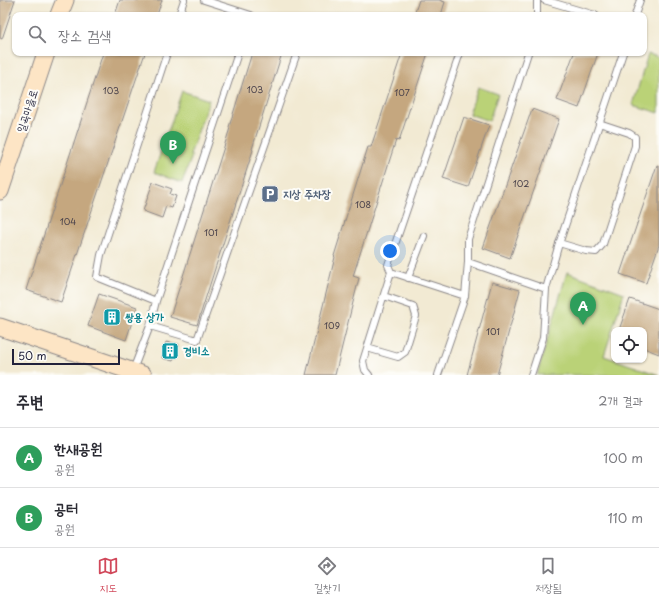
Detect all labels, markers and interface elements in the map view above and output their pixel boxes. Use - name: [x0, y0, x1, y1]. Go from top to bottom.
- search box: [12, 12, 647, 56]
- icon: search: [26, 23, 48, 45]
- text: 장소 검색: [58, 23, 111, 46]
- house number: 103: [247, 82, 263, 96]
- house number: 103: [103, 83, 119, 97]
- house number: 107: [394, 85, 410, 99]
- street label: 일곡마을로: [12, 87, 41, 135]
- pin: B: [160, 131, 186, 164]
- house number: 102: [513, 176, 529, 190]
- parking icon: 지상 주차장: [260, 184, 280, 204]
- place label: 지상 주차장: [283, 185, 331, 202]
- house number: 108: [355, 197, 371, 211]
- house number: 104: [60, 214, 76, 228]
- house number: 101: [204, 225, 218, 239]
- your location: [380, 241, 400, 261]
- pin: A: [570, 292, 596, 325]
- building icon: 쌍용 상가: [102, 307, 122, 327]
- place label: 쌍용 상가: [125, 308, 164, 325]
- house number: 109: [324, 318, 340, 332]
- house number: 101: [486, 324, 500, 338]
- map controls: [611, 327, 647, 363]
- button: locate: [611, 327, 647, 363]
- building icon: 경비소: [160, 341, 180, 361]
- place label: 경비소: [183, 342, 210, 359]
- scale bar: [12, 347, 120, 366]
- text: 50 m: [18, 347, 47, 364]
- text: 주변: [16, 388, 43, 414]
- text: 2개 결과: [598, 391, 643, 410]
- text: 한새공원: [54, 436, 102, 459]
- text: A: [24, 448, 34, 467]
- text: 100 m: [603, 448, 643, 467]
- text: 공원: [54, 459, 75, 478]
- text: 공터: [54, 496, 78, 519]
- text: B: [25, 508, 33, 527]
- text: 110 m: [608, 508, 643, 527]
- text: 공원: [54, 519, 75, 538]
- tab: 지도: [97, 555, 119, 596]
- tab: 길찾기: [314, 555, 341, 596]
- tab: 저장됨: [535, 555, 562, 596]

